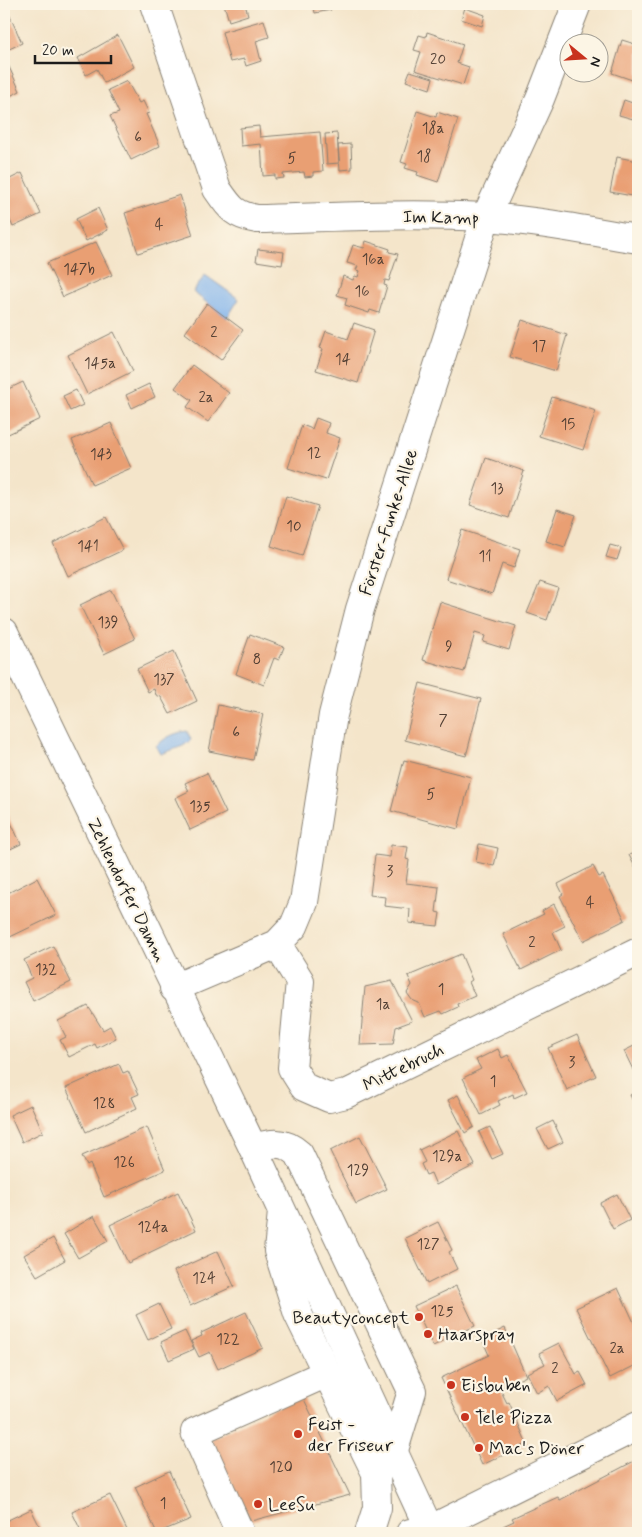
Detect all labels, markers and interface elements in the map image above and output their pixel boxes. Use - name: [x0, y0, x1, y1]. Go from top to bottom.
- scale bar: [35, 32, 111, 64]
- north arrow: [560, 32, 610, 82]
- text: 20 m: [42, 41, 74, 61]
- house number: 20: [430, 50, 446, 70]
- text: N: [585, 54, 605, 69]
- house number: 18a: [422, 119, 445, 139]
- house number: 6: [134, 128, 142, 148]
- house number: 18: [417, 147, 431, 167]
- house number: 5: [287, 149, 297, 169]
- street label: Im Kamp: [403, 205, 479, 231]
- house number: 4: [155, 215, 164, 235]
- house number: 16a: [362, 250, 385, 270]
- house number: 147b: [63, 260, 95, 280]
- house number: 16: [354, 282, 370, 302]
- house number: 2: [210, 323, 218, 343]
- house number: 17: [532, 337, 547, 357]
- house number: 14: [335, 350, 351, 370]
- house number: 145a: [84, 354, 116, 374]
- house number: 2a: [198, 388, 214, 408]
- house number: 15: [561, 415, 575, 435]
- house number: 12: [307, 444, 321, 464]
- house number: 143: [90, 445, 112, 465]
- street label: Förster-Funke-Allee: [354, 446, 424, 599]
- house number: 13: [490, 479, 504, 499]
- house number: 10: [286, 517, 302, 537]
- house number: 141: [77, 537, 99, 557]
- house number: 11: [478, 547, 492, 567]
- house number: 139: [98, 613, 118, 633]
- house number: 9: [445, 637, 453, 657]
- house number: 8: [253, 650, 261, 670]
- house number: 137: [153, 670, 175, 690]
- house number: 7: [438, 711, 448, 731]
- house number: 6: [232, 723, 240, 743]
- house number: 5: [426, 785, 436, 805]
- house number: 135: [189, 797, 211, 817]
- street label: Zehlendorfer Damm: [81, 814, 172, 967]
- house number: 3: [387, 862, 394, 882]
- house number: 4: [586, 893, 595, 913]
- house number: 2: [528, 933, 536, 953]
- house number: 132: [35, 960, 57, 980]
- house number: 1: [438, 980, 444, 1000]
- house number: 1a: [376, 995, 390, 1015]
- street label: Mittebruch: [359, 1038, 448, 1098]
- house number: 3: [569, 1053, 576, 1073]
- house number: 1: [490, 1072, 496, 1092]
- house number: 128: [93, 1094, 115, 1114]
- house number: 129a: [432, 1147, 462, 1167]
- house number: 126: [113, 1153, 135, 1173]
- house number: 129: [347, 1161, 369, 1181]
- house number: 124a: [137, 1218, 169, 1238]
- house number: 127: [417, 1235, 440, 1255]
- house number: 124: [192, 1269, 216, 1289]
- house number: 125: [431, 1302, 453, 1322]
- place label: Beautyconcept: [292, 1306, 409, 1330]
- marker: Beautyconcept: [413, 1311, 425, 1323]
- place label: Haarspray: [438, 1323, 515, 1347]
- marker: Haarspray: [422, 1328, 434, 1340]
- house number: 122: [216, 1330, 240, 1350]
- house number: 2a: [609, 1339, 625, 1359]
- house number: 2: [551, 1359, 559, 1379]
- place label: Eisbuben: [461, 1374, 531, 1398]
- marker: Eisbuben: [445, 1379, 457, 1391]
- place label: Tele Pizza: [475, 1406, 553, 1430]
- marker: Tele Pizza: [459, 1411, 471, 1423]
- place label: Feist - der Friseur: [308, 1413, 394, 1458]
- marker: Feist - der Friseur: [292, 1428, 304, 1440]
- place label: Mac's Döner: [489, 1437, 584, 1461]
- marker: Mac's Döner: [473, 1442, 485, 1454]
- house number: 120: [269, 1458, 293, 1478]
- place label: LeeSu: [268, 1493, 315, 1517]
- house number: 1: [160, 1494, 166, 1514]
- marker: LeeSu: [252, 1498, 264, 1510]

